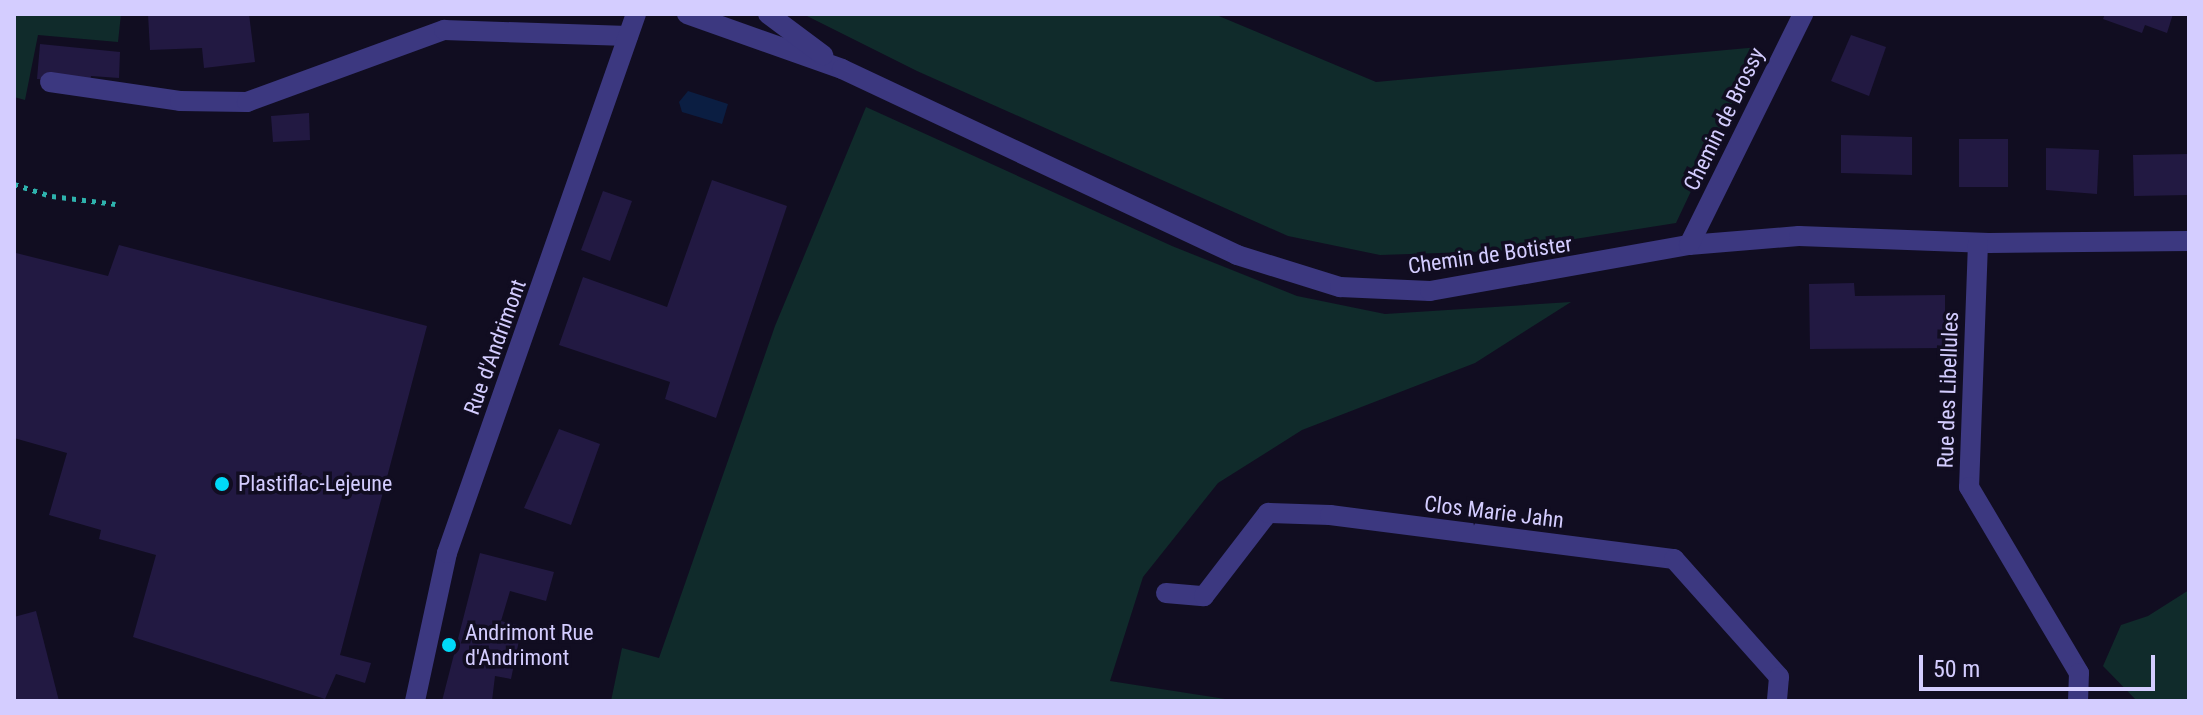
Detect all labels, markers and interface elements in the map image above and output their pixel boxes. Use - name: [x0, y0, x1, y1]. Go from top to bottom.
- street label: Chemin de Brossy: [1678, 43, 1770, 195]
- street label: Chemin de Botister: [1406, 230, 1574, 280]
- street label: Rue d'Andrimont: [458, 276, 532, 418]
- street label: Rue des Libellules: [1932, 311, 1964, 469]
- place label: Plastiflac-Lejeune: [238, 471, 392, 497]
- marker: Plastiflac-Lejeune: [213, 475, 231, 493]
- street label: Clos Marie Jahn: [1423, 490, 1565, 534]
- place label: Andrimont Rue d'Andrimont: [465, 619, 593, 670]
- marker: Andrimont Rue d'Andrimont: [440, 636, 458, 654]
- scale bar: [1923, 639, 2159, 689]
- text: 50 m: [1933, 655, 1980, 683]

